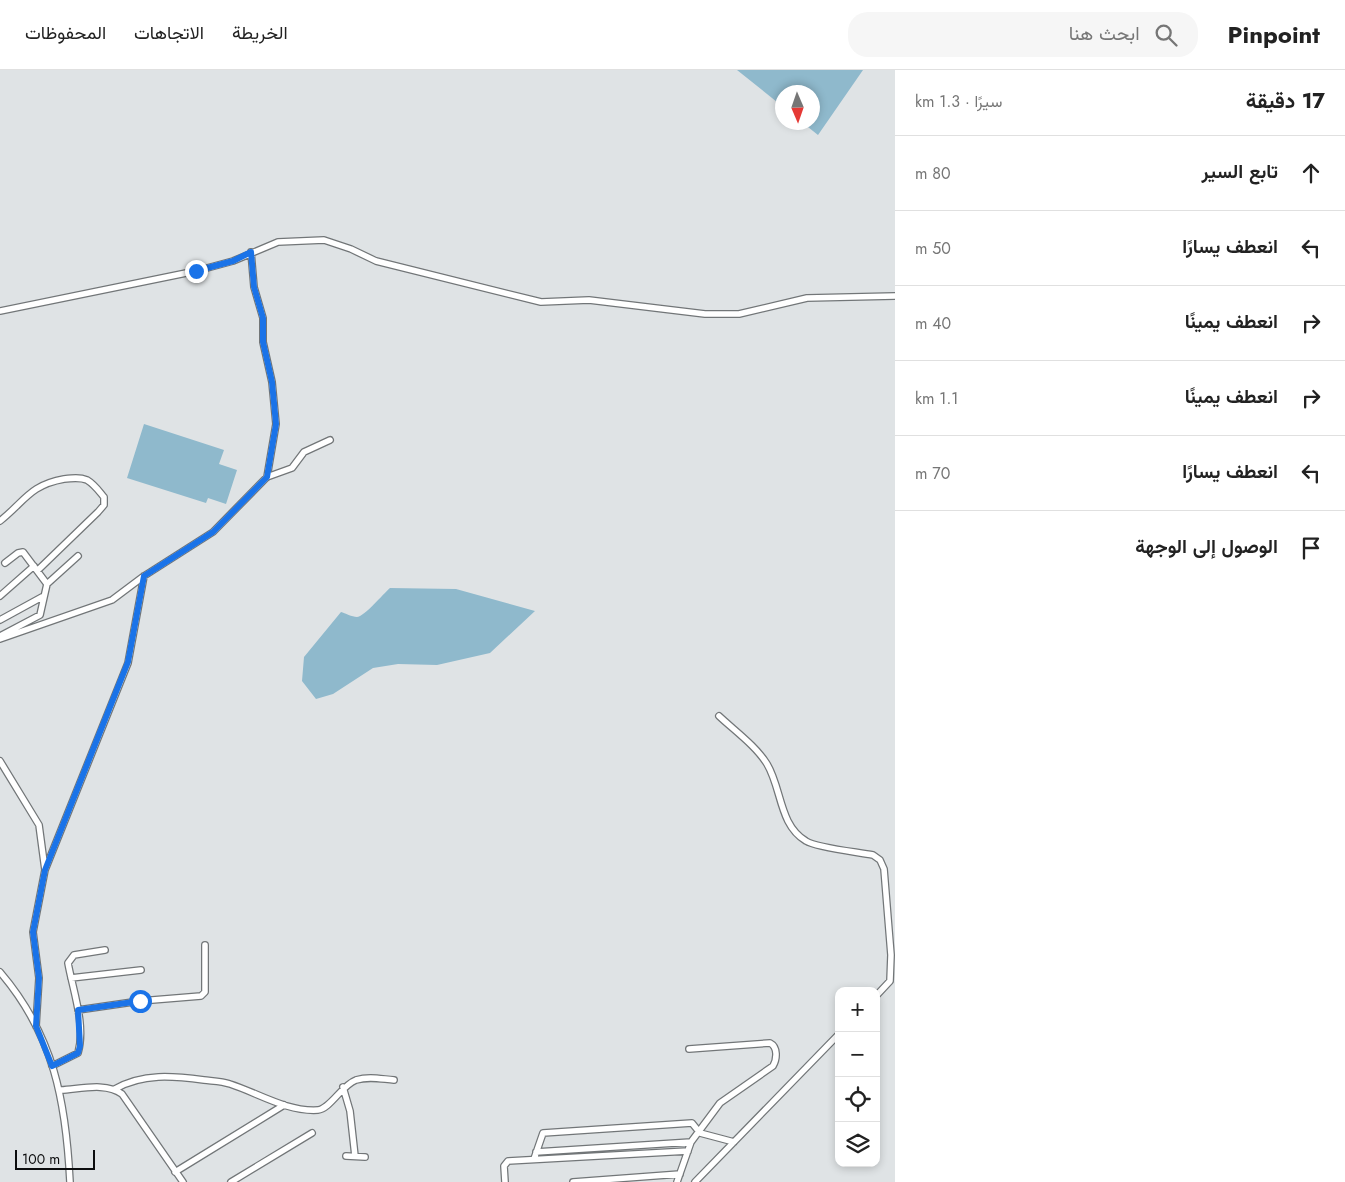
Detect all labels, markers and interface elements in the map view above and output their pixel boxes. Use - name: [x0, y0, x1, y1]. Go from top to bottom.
- search box: [848, 12, 1198, 57]
- text: Pinpoint: [1228, 17, 1320, 52]
- text: المحفوظات: [25, 20, 106, 46]
- text: الاتجاهات: [134, 20, 204, 46]
- text: الخريطة: [232, 20, 288, 46]
- text: ابحث هنا: [1069, 20, 1140, 47]
- icon: search: [1152, 21, 1180, 49]
- north arrow: [775, 85, 820, 130]
- text: 17 دقيقة: [1246, 86, 1325, 116]
- text: سيرًا · 1.3 km: [915, 90, 1002, 113]
- text: تابع السير: [1201, 158, 1278, 185]
- icon: ahead: [1297, 159, 1325, 187]
- text: 80 m: [915, 162, 951, 185]
- text: انعطف يسارًا: [1182, 233, 1278, 260]
- icon: left: [1297, 234, 1325, 262]
- text: 50 m: [915, 237, 951, 260]
- route end: [185, 260, 208, 283]
- text: انعطف يمينًا: [1185, 308, 1278, 335]
- icon: right: [1297, 309, 1325, 337]
- text: 40 m: [915, 312, 951, 335]
- text: انعطف يمينًا: [1185, 383, 1278, 410]
- icon: right: [1297, 384, 1325, 412]
- text: 1.1 km: [915, 387, 959, 410]
- text: انعطف يسارًا: [1182, 458, 1278, 485]
- icon: left: [1297, 459, 1325, 487]
- text: 70 m: [915, 462, 950, 485]
- text: الوصول إلى الوجهة: [1135, 533, 1278, 560]
- icon: arrive: [1297, 534, 1325, 562]
- map controls: [835, 987, 880, 1167]
- button: +: [835, 987, 880, 1032]
- route start: [129, 990, 152, 1013]
- button: −: [835, 1032, 880, 1077]
- button: locate: [835, 1077, 880, 1122]
- button: layers: [835, 1122, 880, 1167]
- scale bar: [15, 1147, 95, 1170]
- text: 100 m: [22, 1149, 60, 1169]

